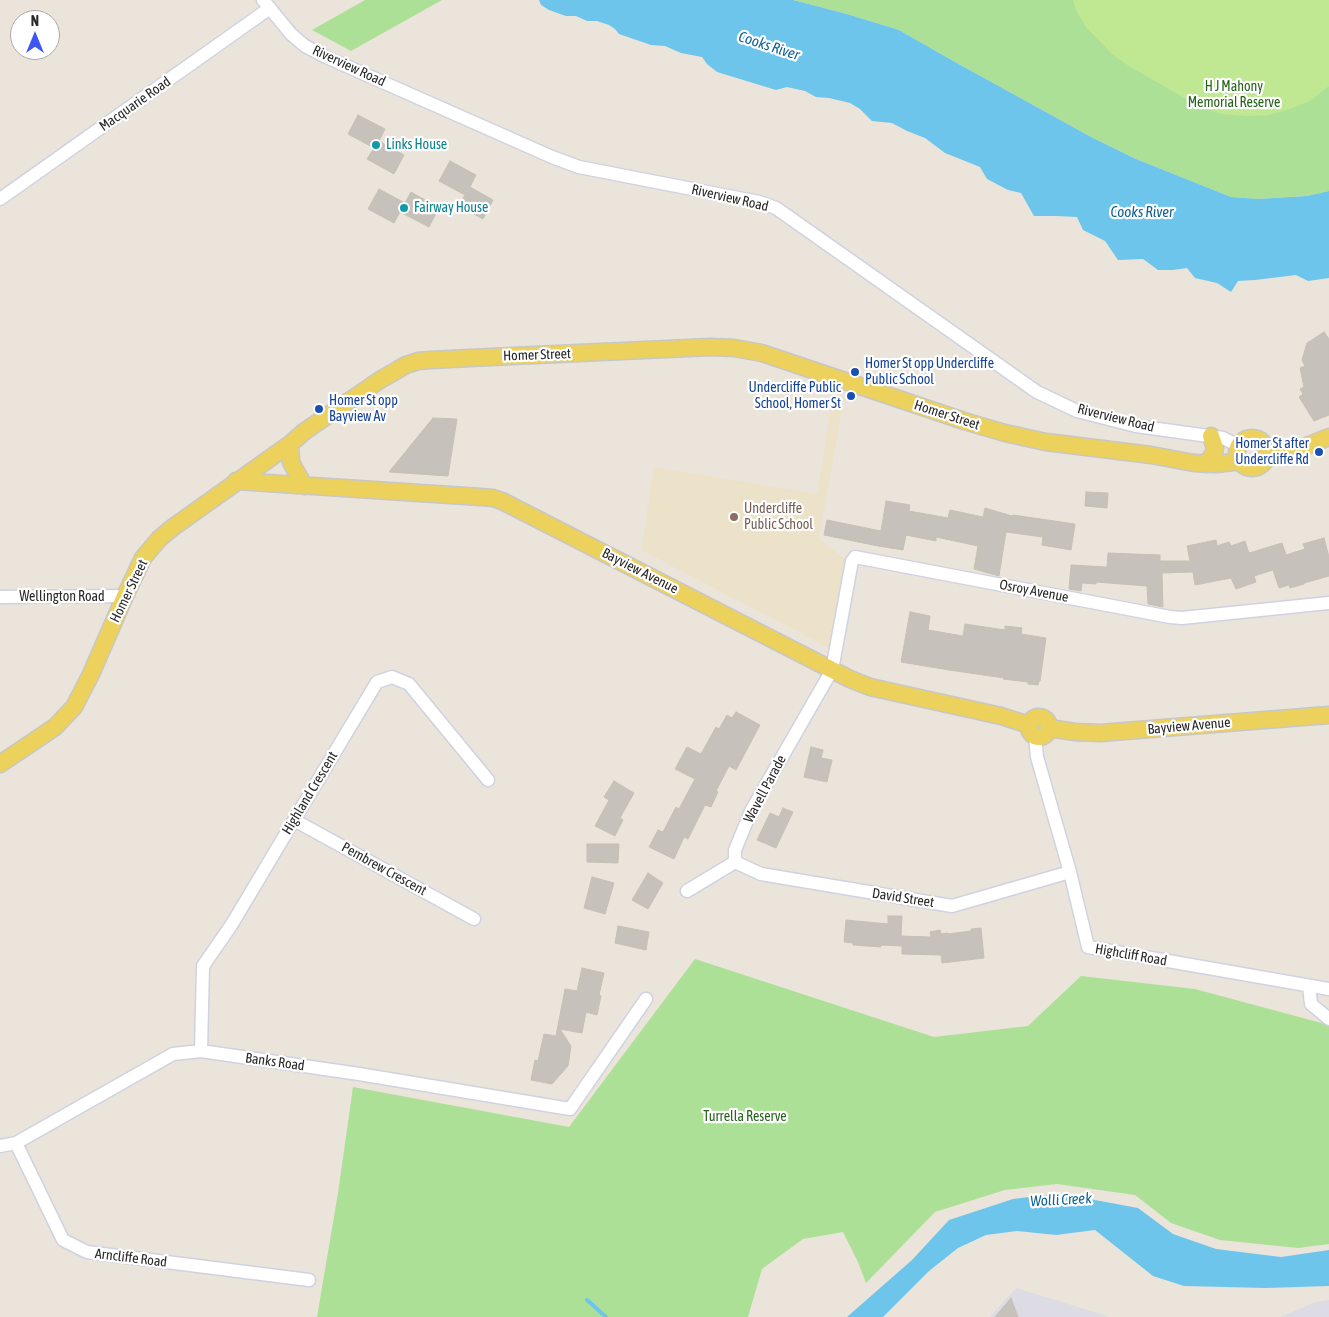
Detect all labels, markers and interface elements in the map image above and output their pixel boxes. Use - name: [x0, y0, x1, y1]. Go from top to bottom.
- north arrow: [10, 10, 60, 60]
- text: N: [31, 13, 39, 29]
- water label: Cooks River: [736, 28, 802, 64]
- street label: Riverview Road: [310, 42, 388, 90]
- street label: Macquarie Road: [96, 73, 174, 135]
- park label: H J Mahony Memorial Reserve: [1188, 79, 1280, 111]
- place label: Links House: [386, 137, 447, 153]
- marker: Links House: [370, 139, 382, 151]
- street label: Riverview Road: [690, 181, 770, 215]
- place label: Fairway House: [414, 200, 488, 216]
- marker: Fairway House: [398, 202, 410, 214]
- water label: Cooks River: [1110, 203, 1174, 221]
- street label: Homer Street: [503, 345, 571, 365]
- place label: Homer St opp Undercliffe Public School: [865, 356, 994, 388]
- marker: Homer St opp Undercliffe Public School: [849, 366, 861, 378]
- place label: Undercliffe Public School, Homer St: [748, 380, 841, 412]
- marker: Undercliffe Public School, Homer St: [845, 390, 857, 402]
- place label: Homer St opp Bayview Av: [329, 393, 398, 426]
- street label: Homer Street: [912, 397, 982, 433]
- street label: Riverview Road: [1076, 400, 1156, 436]
- marker: Homer St opp Bayview Av: [313, 403, 325, 415]
- place label: Homer St after Undercliffe Rd: [1235, 436, 1309, 468]
- marker: Homer St after Undercliffe Rd: [1313, 446, 1325, 458]
- place label: Undercliffe Public School: [744, 501, 813, 534]
- marker: Undercliffe Public School: [728, 511, 740, 523]
- street label: Bayview Avenue: [599, 545, 681, 597]
- street label: Homer Street: [107, 557, 151, 625]
- street label: Osroy Avenue: [998, 576, 1070, 606]
- street label: Wellington Road: [19, 589, 105, 605]
- street label: Bayview Avenue: [1147, 714, 1231, 738]
- street label: Highland Crescent: [279, 748, 341, 838]
- street label: Wavell Parade: [740, 752, 790, 826]
- street label: Pembrew Crescent: [339, 839, 429, 899]
- street label: David Street: [871, 885, 935, 911]
- street label: Highcliff Road: [1094, 940, 1168, 970]
- street label: Banks Road: [244, 1050, 306, 1074]
- park label: Turrella Reserve: [703, 1109, 787, 1125]
- water label: Wolli Creek: [1030, 1189, 1092, 1211]
- street label: Arncliffe Road: [94, 1245, 168, 1271]

